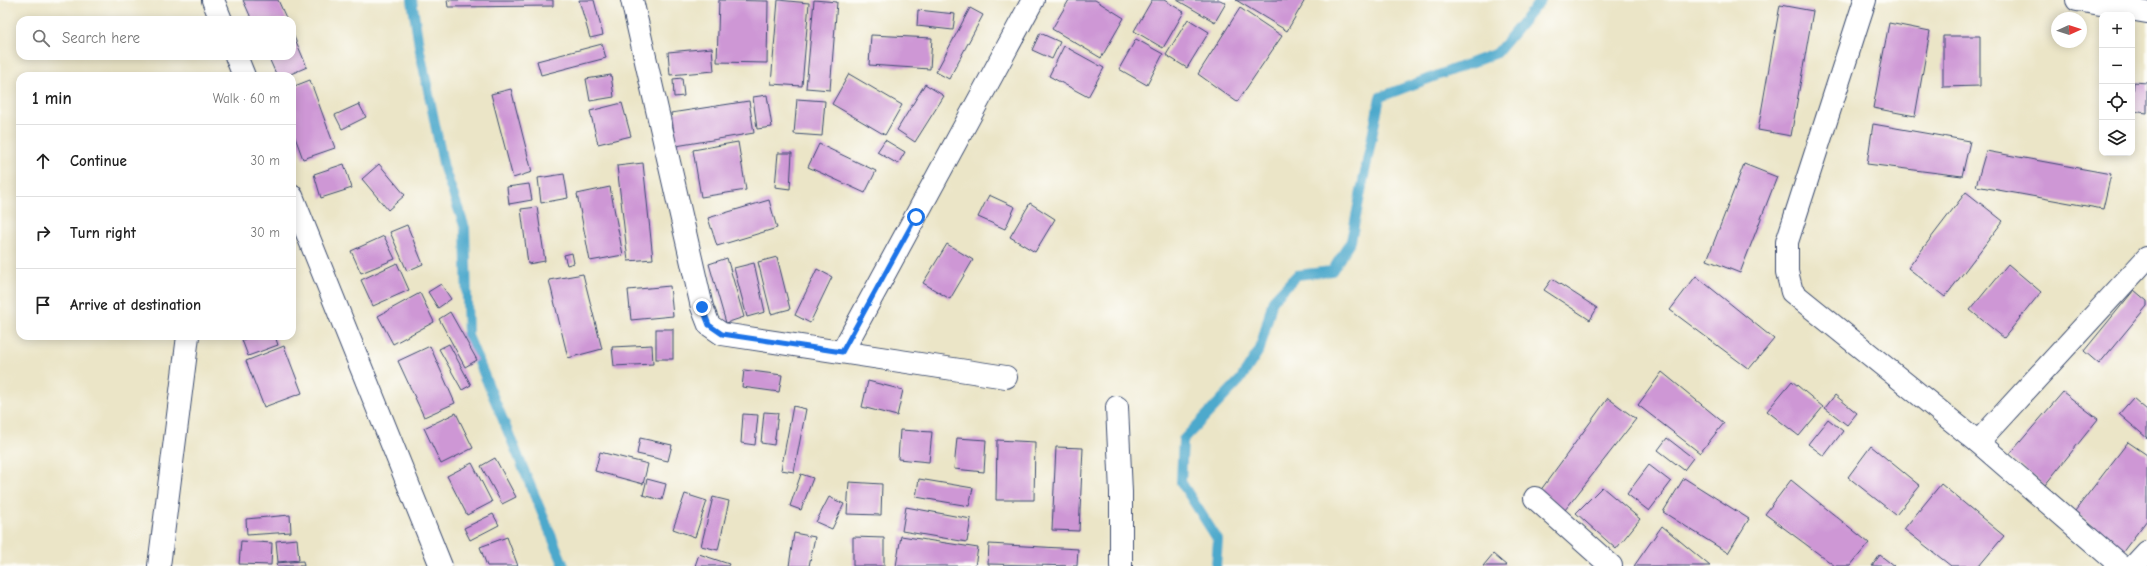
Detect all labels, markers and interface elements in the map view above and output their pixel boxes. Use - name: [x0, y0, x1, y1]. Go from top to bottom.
- north arrow: [2051, 12, 2087, 48]
- map controls: [2099, 12, 2135, 156]
- button: +: [2099, 12, 2135, 48]
- search box: [16, 16, 296, 60]
- icon: search: [30, 27, 52, 49]
- text: Search here: [62, 29, 140, 47]
- button: −: [2099, 48, 2135, 84]
- button: locate: [2099, 84, 2135, 120]
- text: 1 min: [32, 89, 72, 108]
- text: Walk · 60 m: [213, 91, 280, 106]
- button: layers: [2099, 120, 2135, 156]
- icon: ahead: [32, 150, 54, 172]
- text: Continue: [70, 152, 127, 170]
- text: 30 m: [250, 153, 280, 168]
- route start: [907, 208, 925, 226]
- icon: right: [32, 222, 54, 244]
- text: Turn right: [70, 224, 136, 242]
- text: 30 m: [250, 225, 280, 240]
- icon: arrive: [32, 294, 54, 316]
- text: Arrive at destination: [70, 296, 201, 314]
- route end: [693, 298, 711, 316]

